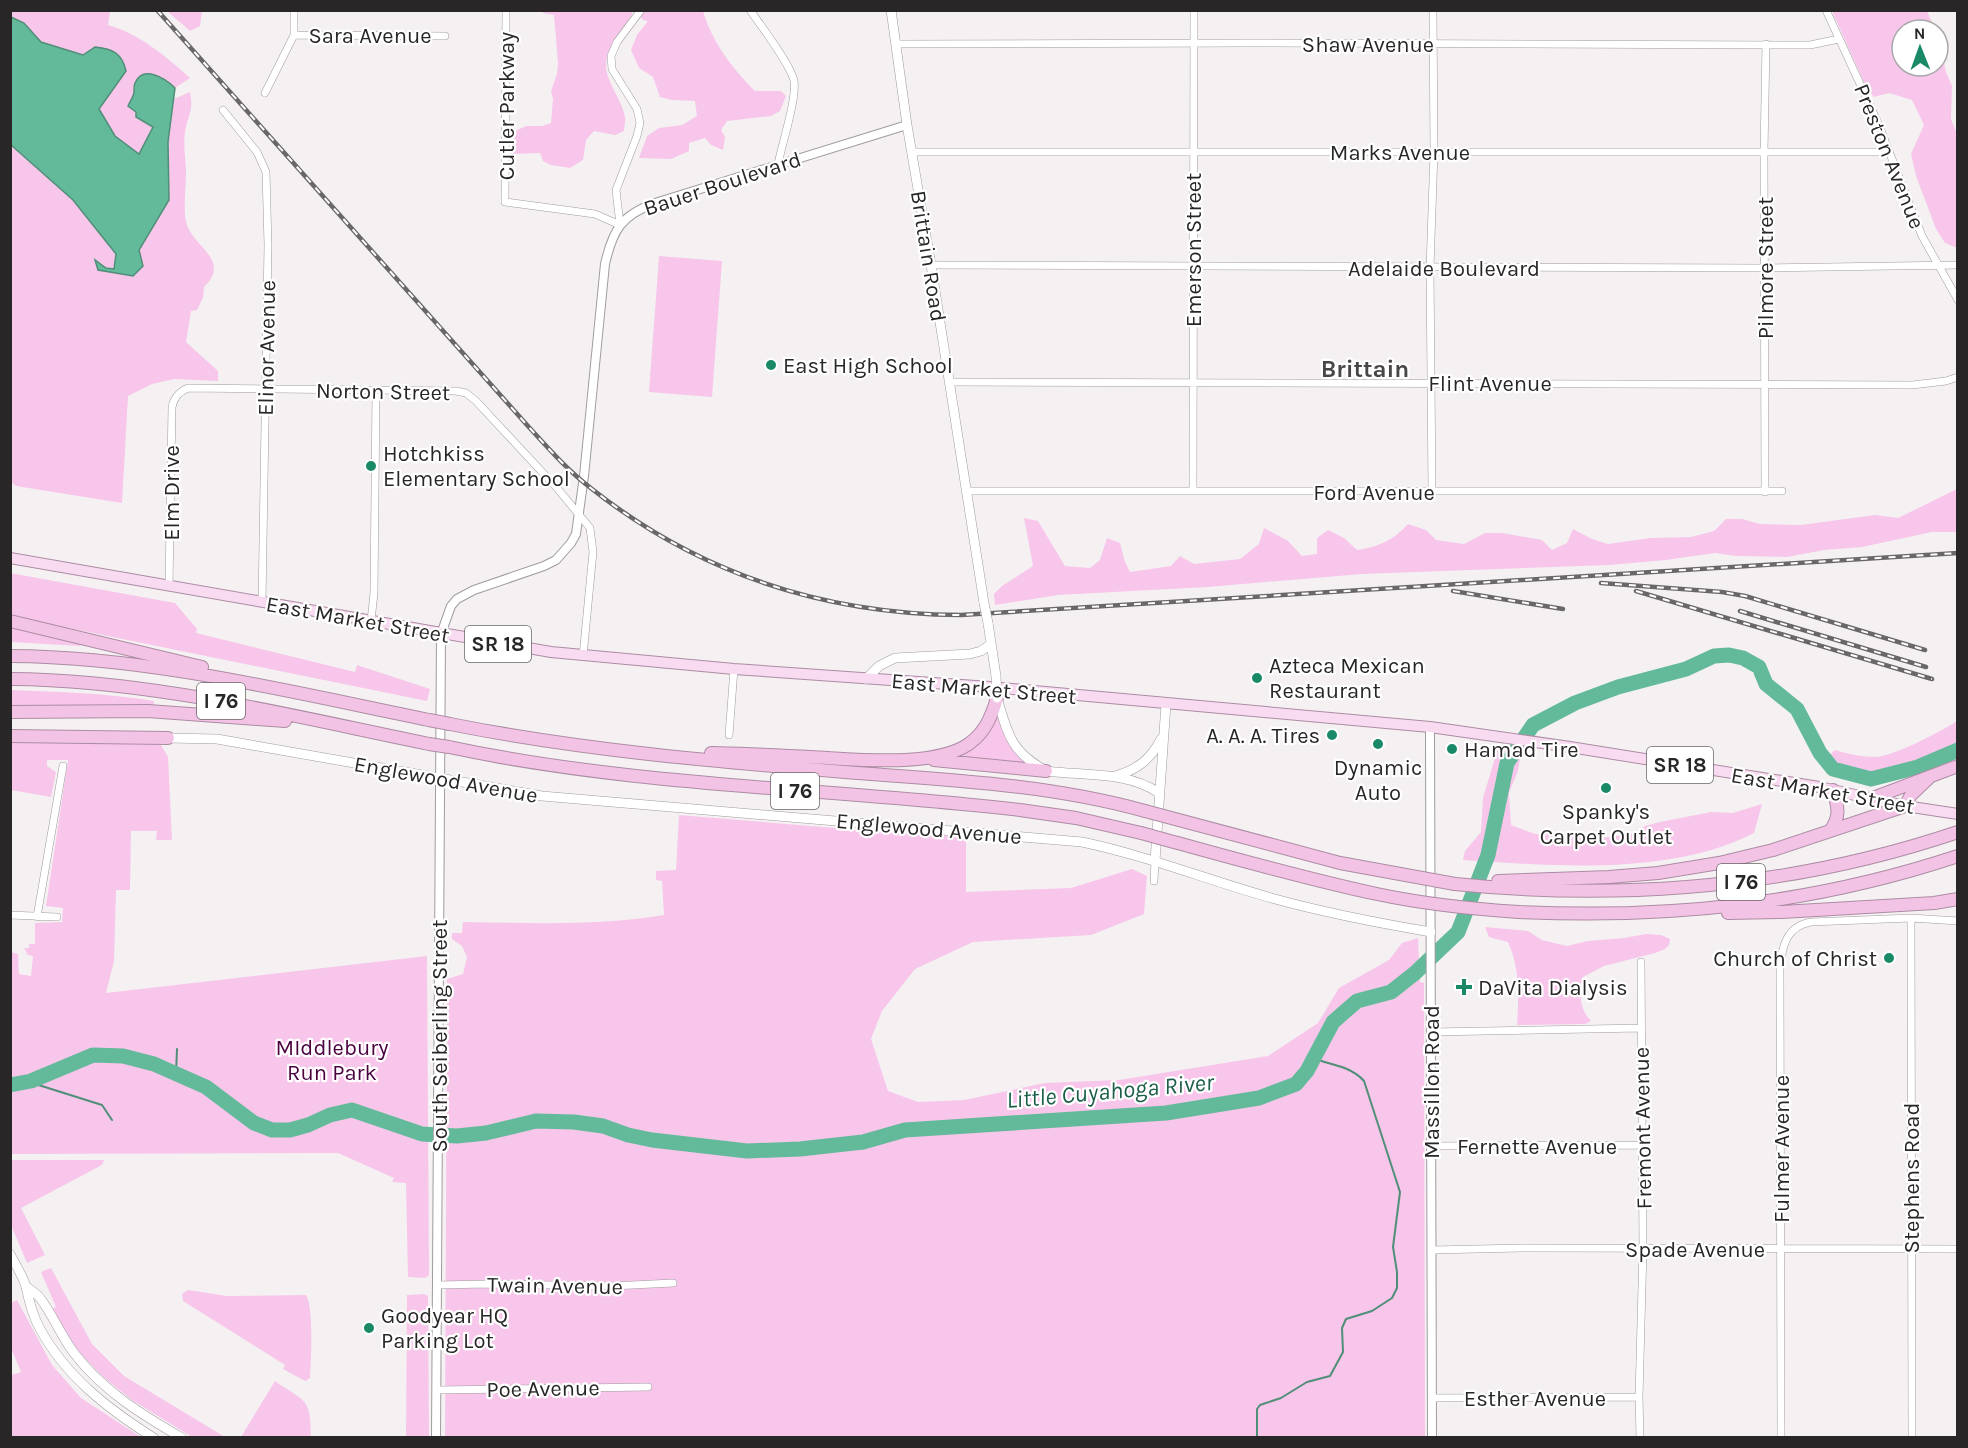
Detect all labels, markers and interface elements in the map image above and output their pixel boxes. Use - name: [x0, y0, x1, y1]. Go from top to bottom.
- north arrow: [1890, 18, 1950, 78]
- street label: Sara Avenue: [308, 23, 432, 49]
- text: N: [1914, 24, 1926, 43]
- street label: Cutler Parkway: [494, 32, 520, 180]
- street label: Shaw Avenue: [1302, 32, 1434, 58]
- street label: Preston Avenue: [1848, 80, 1930, 233]
- street label: Marks Avenue: [1330, 140, 1470, 166]
- street label: Bauer Boulevard: [640, 146, 804, 222]
- street label: Emerson Street: [1181, 173, 1207, 327]
- street label: Brittain Road: [905, 189, 951, 324]
- street label: Pilmore Street: [1753, 197, 1779, 339]
- street label: Adelaide Boulevard: [1348, 256, 1540, 282]
- street label: Elinor Avenue: [253, 280, 281, 416]
- place label: East High School: [783, 353, 953, 379]
- district label: Brittain: [1321, 355, 1409, 383]
- marker: East High School: [764, 358, 778, 372]
- street label: Flint Avenue: [1428, 371, 1552, 397]
- street label: Norton Street: [316, 378, 450, 406]
- place label: Hotchkiss Elementary School: [383, 441, 570, 492]
- street label: Elm Drive: [159, 445, 185, 541]
- marker: Hotchkiss Elementary School: [364, 459, 378, 473]
- street label: Ford Avenue: [1313, 480, 1435, 506]
- street label: East Market Street: [264, 591, 452, 649]
- road number: SR 18: [465, 626, 531, 662]
- place label: Azteca Mexican Restaurant: [1269, 653, 1425, 704]
- street label: East Market Street: [890, 668, 1078, 710]
- marker: Azteca Mexican Restaurant: [1250, 671, 1264, 685]
- road number: I 76: [197, 683, 245, 719]
- place label: A. A. A. Tires: [1206, 723, 1320, 749]
- marker: A. A. A. Tires: [1325, 728, 1339, 742]
- marker: Dynamic Auto: [1371, 737, 1385, 751]
- place label: Hamad Tire: [1464, 737, 1579, 763]
- marker: Hamad Tire: [1445, 742, 1459, 756]
- road number: SR 18: [1647, 747, 1713, 783]
- street label: Englewood Avenue: [352, 751, 540, 809]
- place label: Dynamic Auto: [1334, 755, 1422, 806]
- street label: East Market Street: [1729, 762, 1917, 820]
- road number: I 76: [771, 773, 819, 809]
- marker: Spanky's Carpet Outlet: [1599, 781, 1613, 795]
- place label: Spanky's Carpet Outlet: [1540, 799, 1672, 850]
- street label: Englewood Avenue: [835, 808, 1023, 850]
- road number: I 76: [1717, 864, 1765, 900]
- street label: South Seiberling Street: [427, 920, 453, 1152]
- place label: Church of Christ: [1713, 946, 1877, 972]
- marker: Church of Christ: [1882, 951, 1896, 965]
- place label: DaVita Dialysis: [1478, 975, 1628, 1001]
- marker: DaVita Dialysis: [1455, 978, 1473, 996]
- street label: Massillon Road: [1419, 1005, 1445, 1159]
- park label: MIddlebury Run Park: [276, 1035, 388, 1086]
- street label: Fremont Avenue: [1629, 1046, 1657, 1209]
- water label: Little Cuyahoga River: [1005, 1068, 1216, 1114]
- street label: Fulmer Avenue: [1769, 1075, 1795, 1223]
- street label: Stephens Road: [1899, 1102, 1925, 1254]
- street label: Fernette Avenue: [1457, 1134, 1617, 1160]
- street label: Spade Avenue: [1625, 1237, 1765, 1263]
- street label: Twain Avenue: [487, 1272, 623, 1300]
- place label: Goodyear HQ Parking Lot: [381, 1303, 508, 1354]
- marker: Goodyear HQ Parking Lot: [362, 1321, 376, 1335]
- street label: Poe Avenue: [486, 1375, 600, 1403]
- street label: Esther Avenue: [1464, 1386, 1606, 1412]

